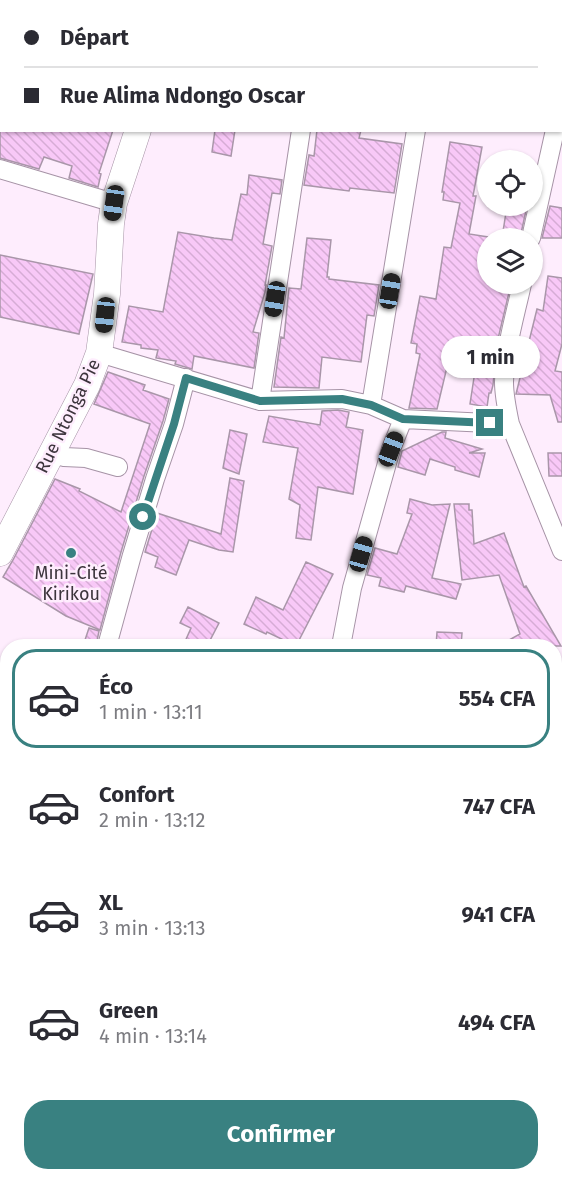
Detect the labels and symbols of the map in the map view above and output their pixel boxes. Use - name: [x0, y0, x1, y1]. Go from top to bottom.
- car: [103, 184, 125, 222]
- car: [378, 272, 402, 310]
- car: [263, 280, 287, 318]
- car: [94, 296, 116, 334]
- callout: 1 min: [440, 336, 540, 378]
- street label: Rue Ntonga Pie: [31, 355, 105, 477]
- route end: [476, 409, 503, 436]
- car: [376, 429, 406, 469]
- route start: [129, 503, 156, 530]
- car: [347, 534, 375, 574]
- marker: Mini-Cité Kirikou: [64, 546, 78, 560]
- place label: Mini-Cité Kirikou: [34, 562, 108, 605]

